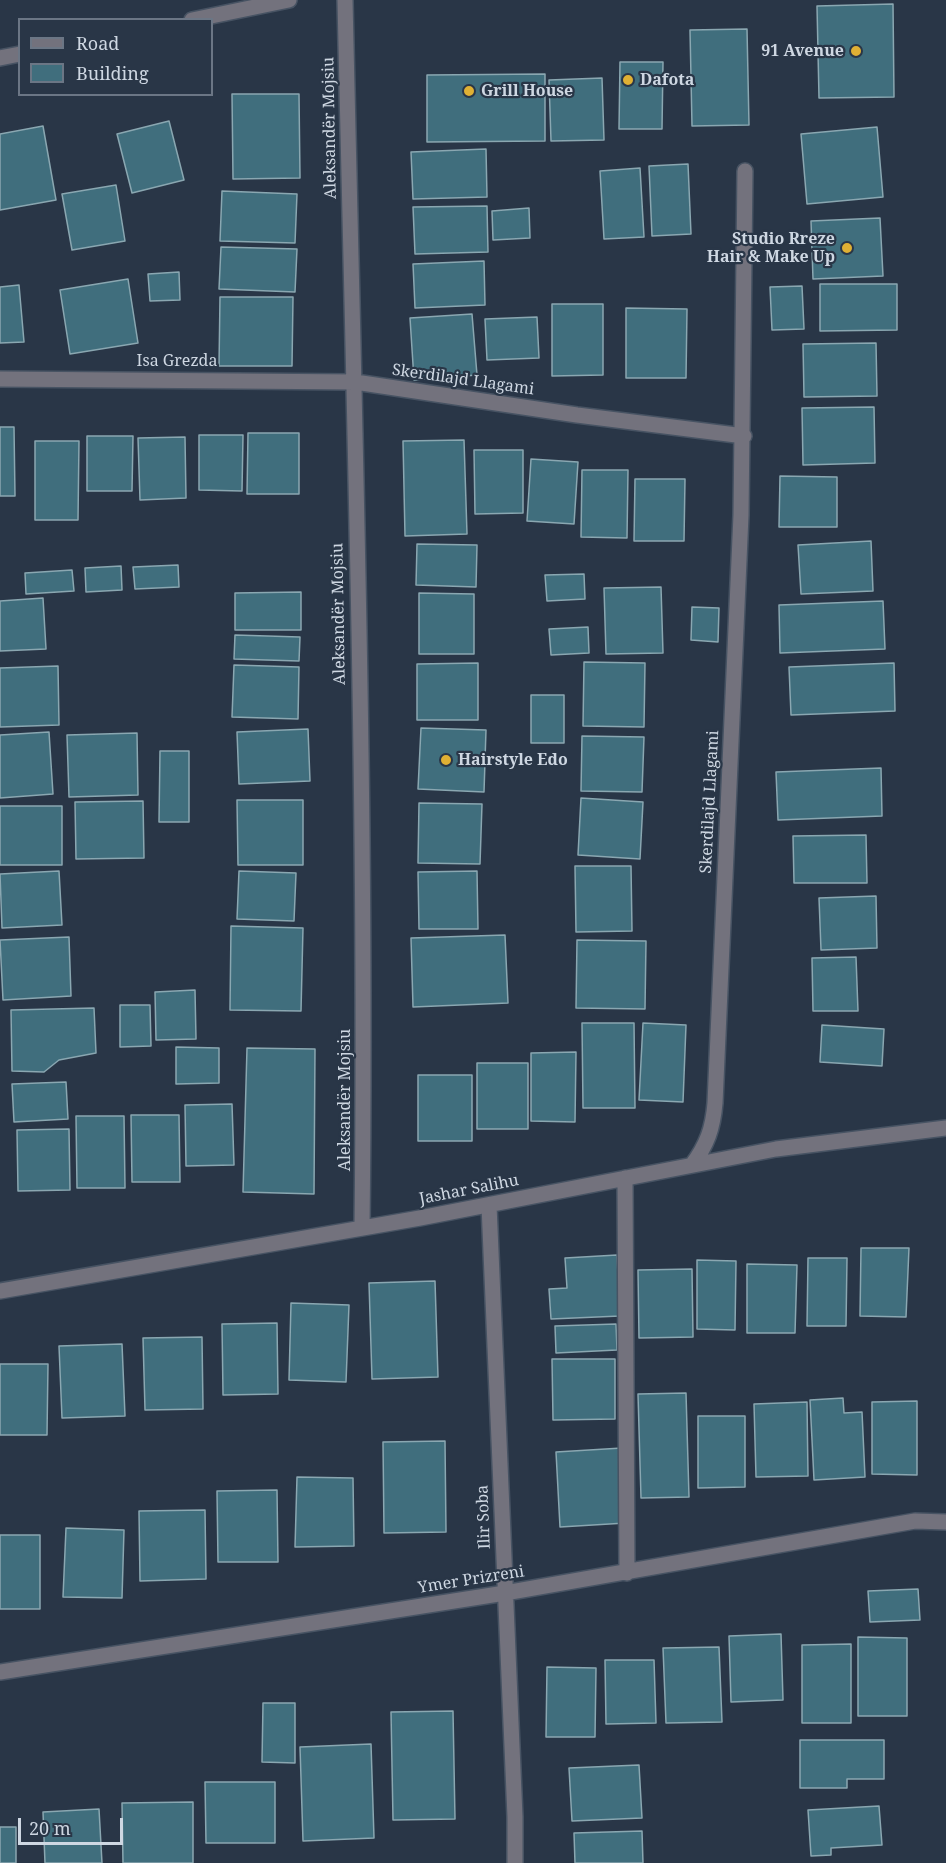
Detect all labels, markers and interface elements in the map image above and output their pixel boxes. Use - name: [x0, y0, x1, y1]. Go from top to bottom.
- legend: [18, 18, 213, 96]
- text: Road: [76, 31, 119, 55]
- place label: 91 Avenue: [761, 41, 844, 61]
- marker: 91 Avenue: [849, 44, 863, 58]
- street label: Aleksandër Mojsiu: [319, 57, 341, 199]
- text: Building: [76, 61, 149, 85]
- place label: Dafota: [640, 70, 694, 90]
- marker: Dafota: [621, 73, 635, 87]
- place label: Grill House: [481, 81, 573, 101]
- marker: Grill House: [462, 84, 476, 98]
- place label: Studio Rreze Hair & Make Up: [707, 229, 835, 267]
- marker: Studio Rreze Hair & Make Up: [840, 241, 854, 255]
- street label: Isa Grezda: [137, 351, 217, 371]
- street label: Skerdilajd Llagami: [391, 361, 535, 399]
- street label: Aleksandër Mojsiu: [328, 543, 350, 685]
- street label: Skerdilajd Llagami: [697, 730, 723, 874]
- place label: Hairstyle Edo: [458, 750, 568, 770]
- marker: Hairstyle Edo: [439, 753, 453, 767]
- street label: Aleksandër Mojsiu: [335, 1029, 355, 1171]
- street label: Jashar Salihu: [418, 1171, 520, 1209]
- street label: Ilir Soba: [473, 1484, 495, 1550]
- street label: Ymer Prizreni: [416, 1562, 526, 1598]
- scale bar: [21, 1806, 126, 1844]
- text: 20 m: [29, 1816, 71, 1840]

